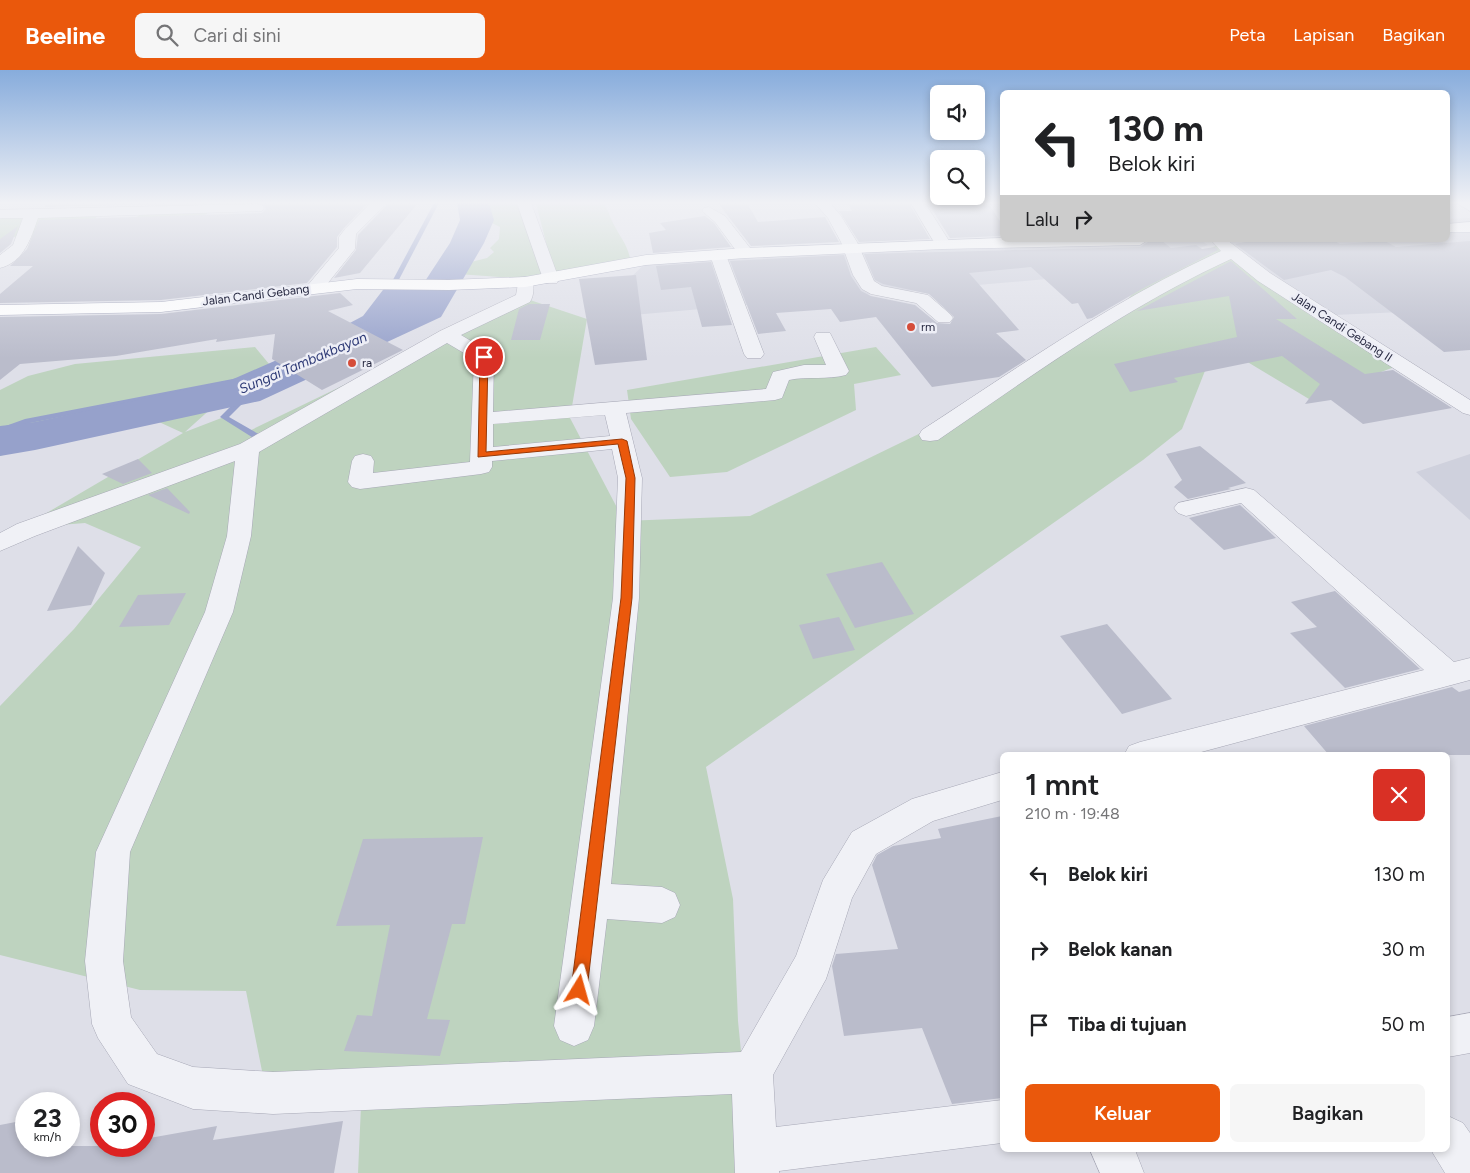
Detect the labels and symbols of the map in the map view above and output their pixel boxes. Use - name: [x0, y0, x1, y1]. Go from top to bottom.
- street label: Jalan Candi Gebang: [202, 281, 310, 309]
- street label: Jalan Candi Gebang II: [1289, 289, 1395, 365]
- place label: rm: [921, 320, 935, 334]
- marker: rm: [905, 321, 917, 333]
- water label: Sungai Tambakbayan: [237, 328, 370, 398]
- pin: [463, 336, 505, 378]
- place label: ra: [362, 356, 372, 370]
- marker: ra: [346, 357, 358, 369]
- position arrow: [552, 963, 604, 1015]
- speed limit sign: 30: [90, 1092, 155, 1157]

